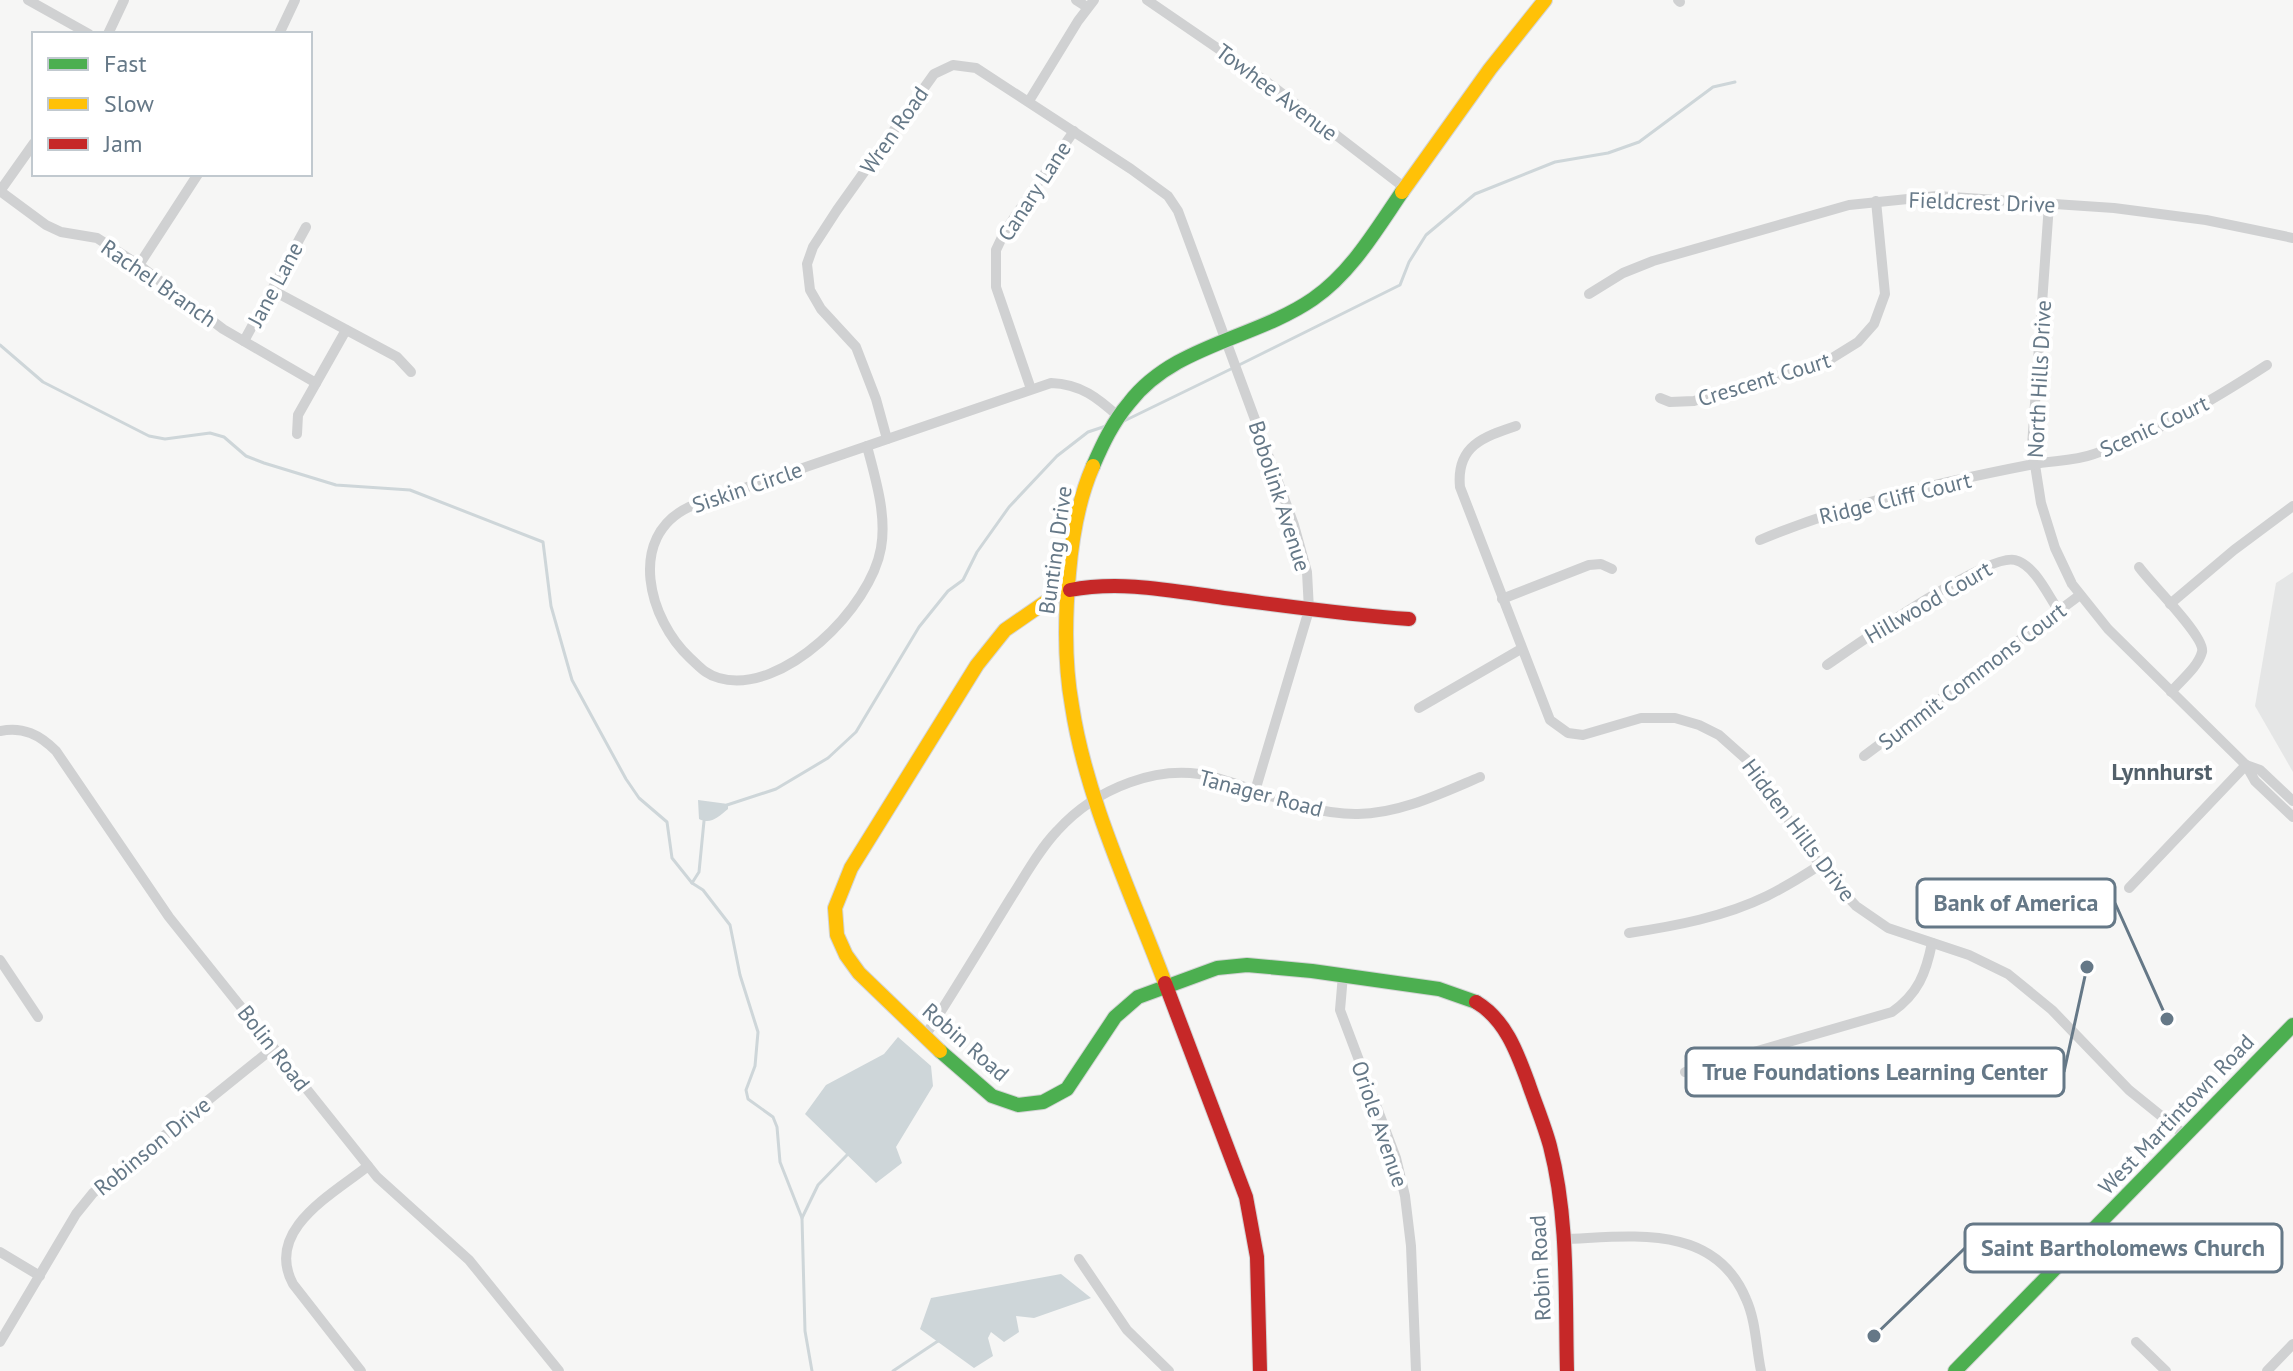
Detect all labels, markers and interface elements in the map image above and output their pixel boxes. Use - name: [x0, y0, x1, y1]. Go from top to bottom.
- legend: [32, 32, 312, 176]
- street label: Towhee Avenue: [1211, 37, 1343, 147]
- text: Fast: [104, 48, 147, 79]
- street label: Wren Road: [854, 81, 934, 179]
- text: Slow: [104, 88, 154, 119]
- text: Jam: [103, 128, 142, 159]
- street label: Canary Lane: [991, 136, 1077, 246]
- street label: Fieldcrest Drive: [1908, 185, 2056, 219]
- street label: Rachel Branch: [96, 233, 222, 333]
- street label: Jane Lane: [241, 237, 309, 332]
- street label: North Hills Drive: [2021, 299, 2057, 459]
- street label: Crescent Court: [1694, 345, 1834, 412]
- street label: Scenic Court: [2095, 388, 2213, 463]
- street label: Bobolink Avenue: [1243, 417, 1317, 575]
- street label: Siskin Circle: [688, 455, 806, 519]
- street label: Ridge Cliff Court: [1816, 465, 1974, 530]
- street label: Bunting Drive: [1032, 484, 1078, 616]
- street label: Hillwood Court: [1860, 554, 1997, 650]
- street label: Summit Commons Court: [1873, 596, 2072, 756]
- street label: Hidden Hills Drive: [1736, 753, 1862, 907]
- district label: Lynnhurst: [2112, 756, 2213, 787]
- street label: Tanager Road: [1196, 763, 1326, 823]
- callout: Bank of America: [1917, 879, 2115, 927]
- text: Bank of America: [1934, 887, 2098, 918]
- street label: Robin Road: [917, 997, 1015, 1087]
- street label: Bolin Road: [232, 999, 316, 1097]
- street label: West Martintown Road: [2092, 1028, 2260, 1200]
- callout: True Foundations Learning Center: [1686, 1048, 2064, 1096]
- text: True Foundations Learning Center: [1702, 1056, 2048, 1087]
- street label: Oriole Avenue: [1345, 1057, 1415, 1191]
- street label: Robinson Drive: [88, 1090, 216, 1202]
- street label: Robin Road: [1523, 1214, 1557, 1322]
- callout: Saint Bartholomews Church: [1965, 1224, 2282, 1272]
- text: Saint Bartholomews Church: [1981, 1232, 2265, 1263]

